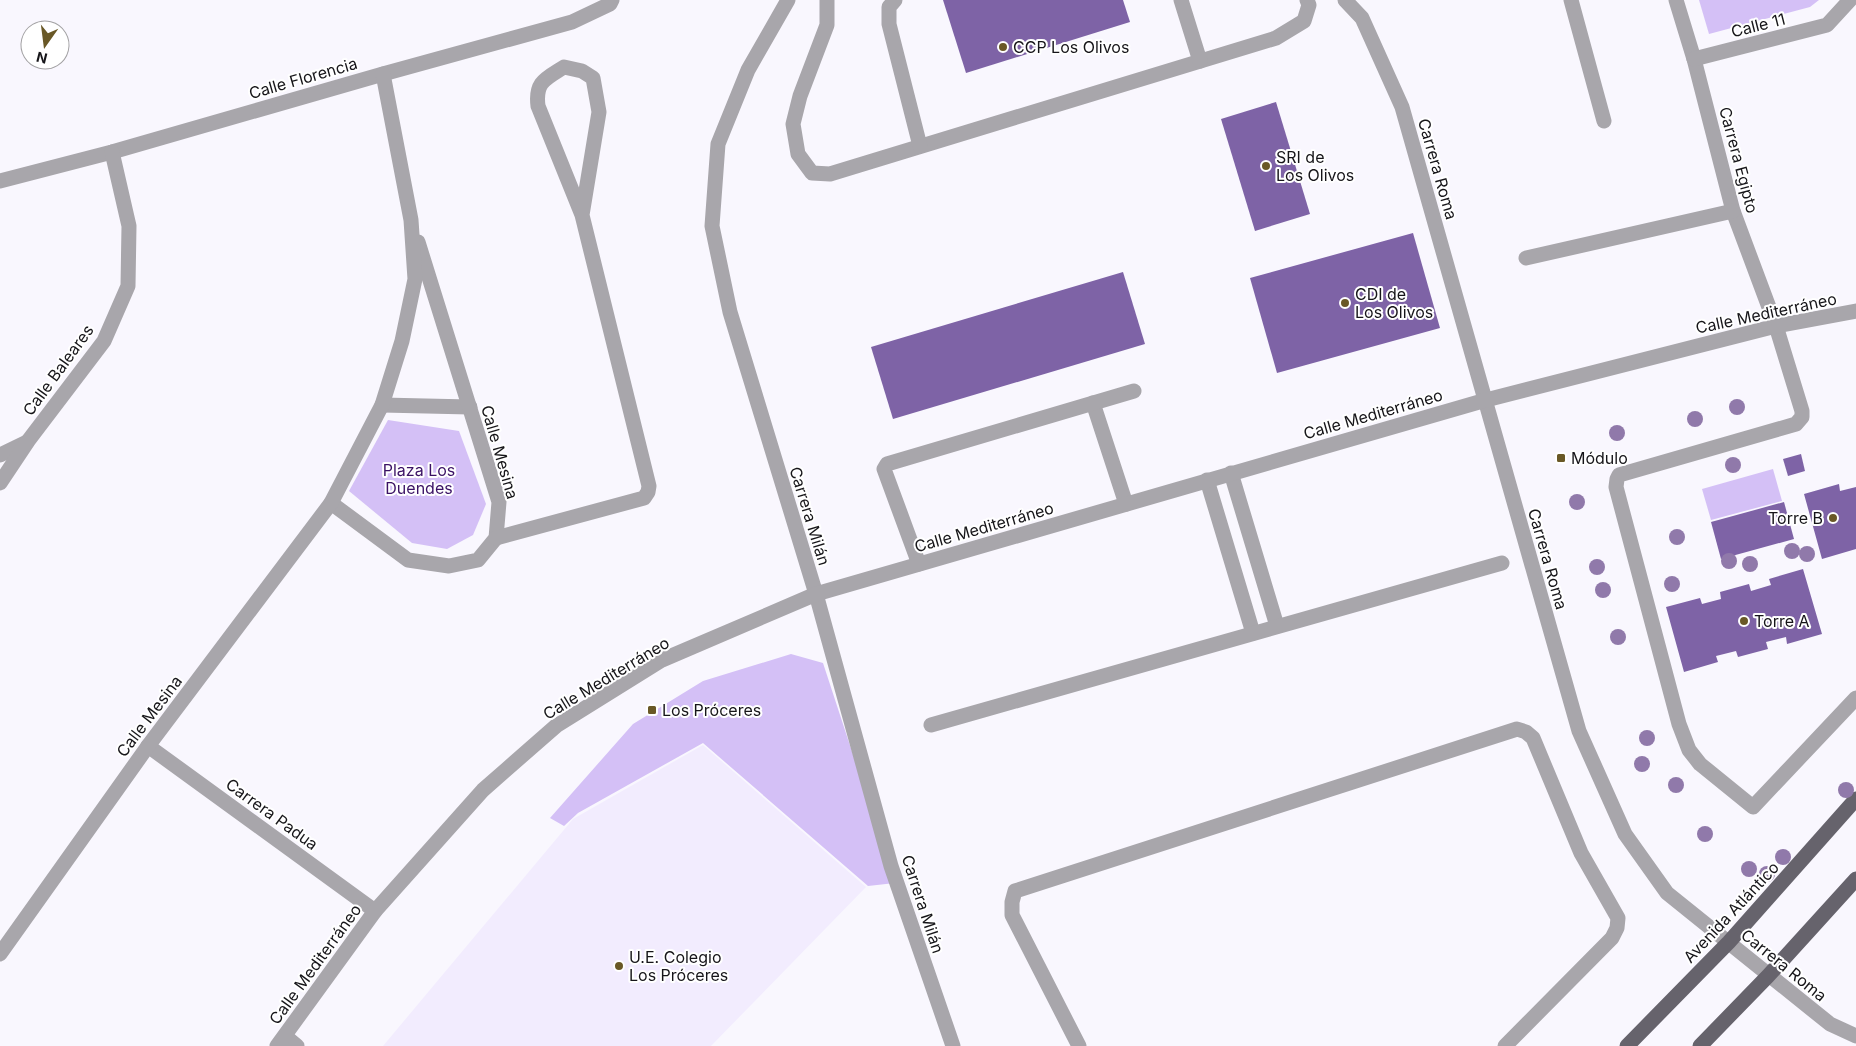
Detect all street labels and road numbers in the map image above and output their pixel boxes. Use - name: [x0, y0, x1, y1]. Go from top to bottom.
- street label: Calle 11: [1729, 9, 1787, 41]
- street label: Calle Florencia: [247, 53, 359, 103]
- street label: Carrera Egipto: [1715, 105, 1763, 215]
- street label: Carrera Roma: [1414, 116, 1462, 222]
- street label: Calle Mediterráneo: [1694, 288, 1838, 338]
- street label: Calle Baleares: [18, 321, 98, 419]
- street label: Calle Mediterráneo: [1301, 385, 1445, 443]
- street label: Calle Mesina: [477, 403, 523, 501]
- street label: Carrera Milán: [785, 464, 835, 568]
- street label: Calle Mediterráneo: [912, 498, 1056, 556]
- street label: Carrera Roma: [1524, 506, 1572, 612]
- street label: Calle Mediterráneo: [539, 632, 673, 724]
- street label: Calle Mesina: [112, 671, 186, 761]
- street label: Carrera Padua: [222, 774, 322, 854]
- street label: Carrera Milán: [898, 852, 948, 956]
- street label: Avenida Atlántico: [1679, 857, 1783, 967]
- street label: Calle Mediterráneo: [265, 900, 365, 1028]
- street label: Carrera Roma: [1737, 924, 1831, 1006]

